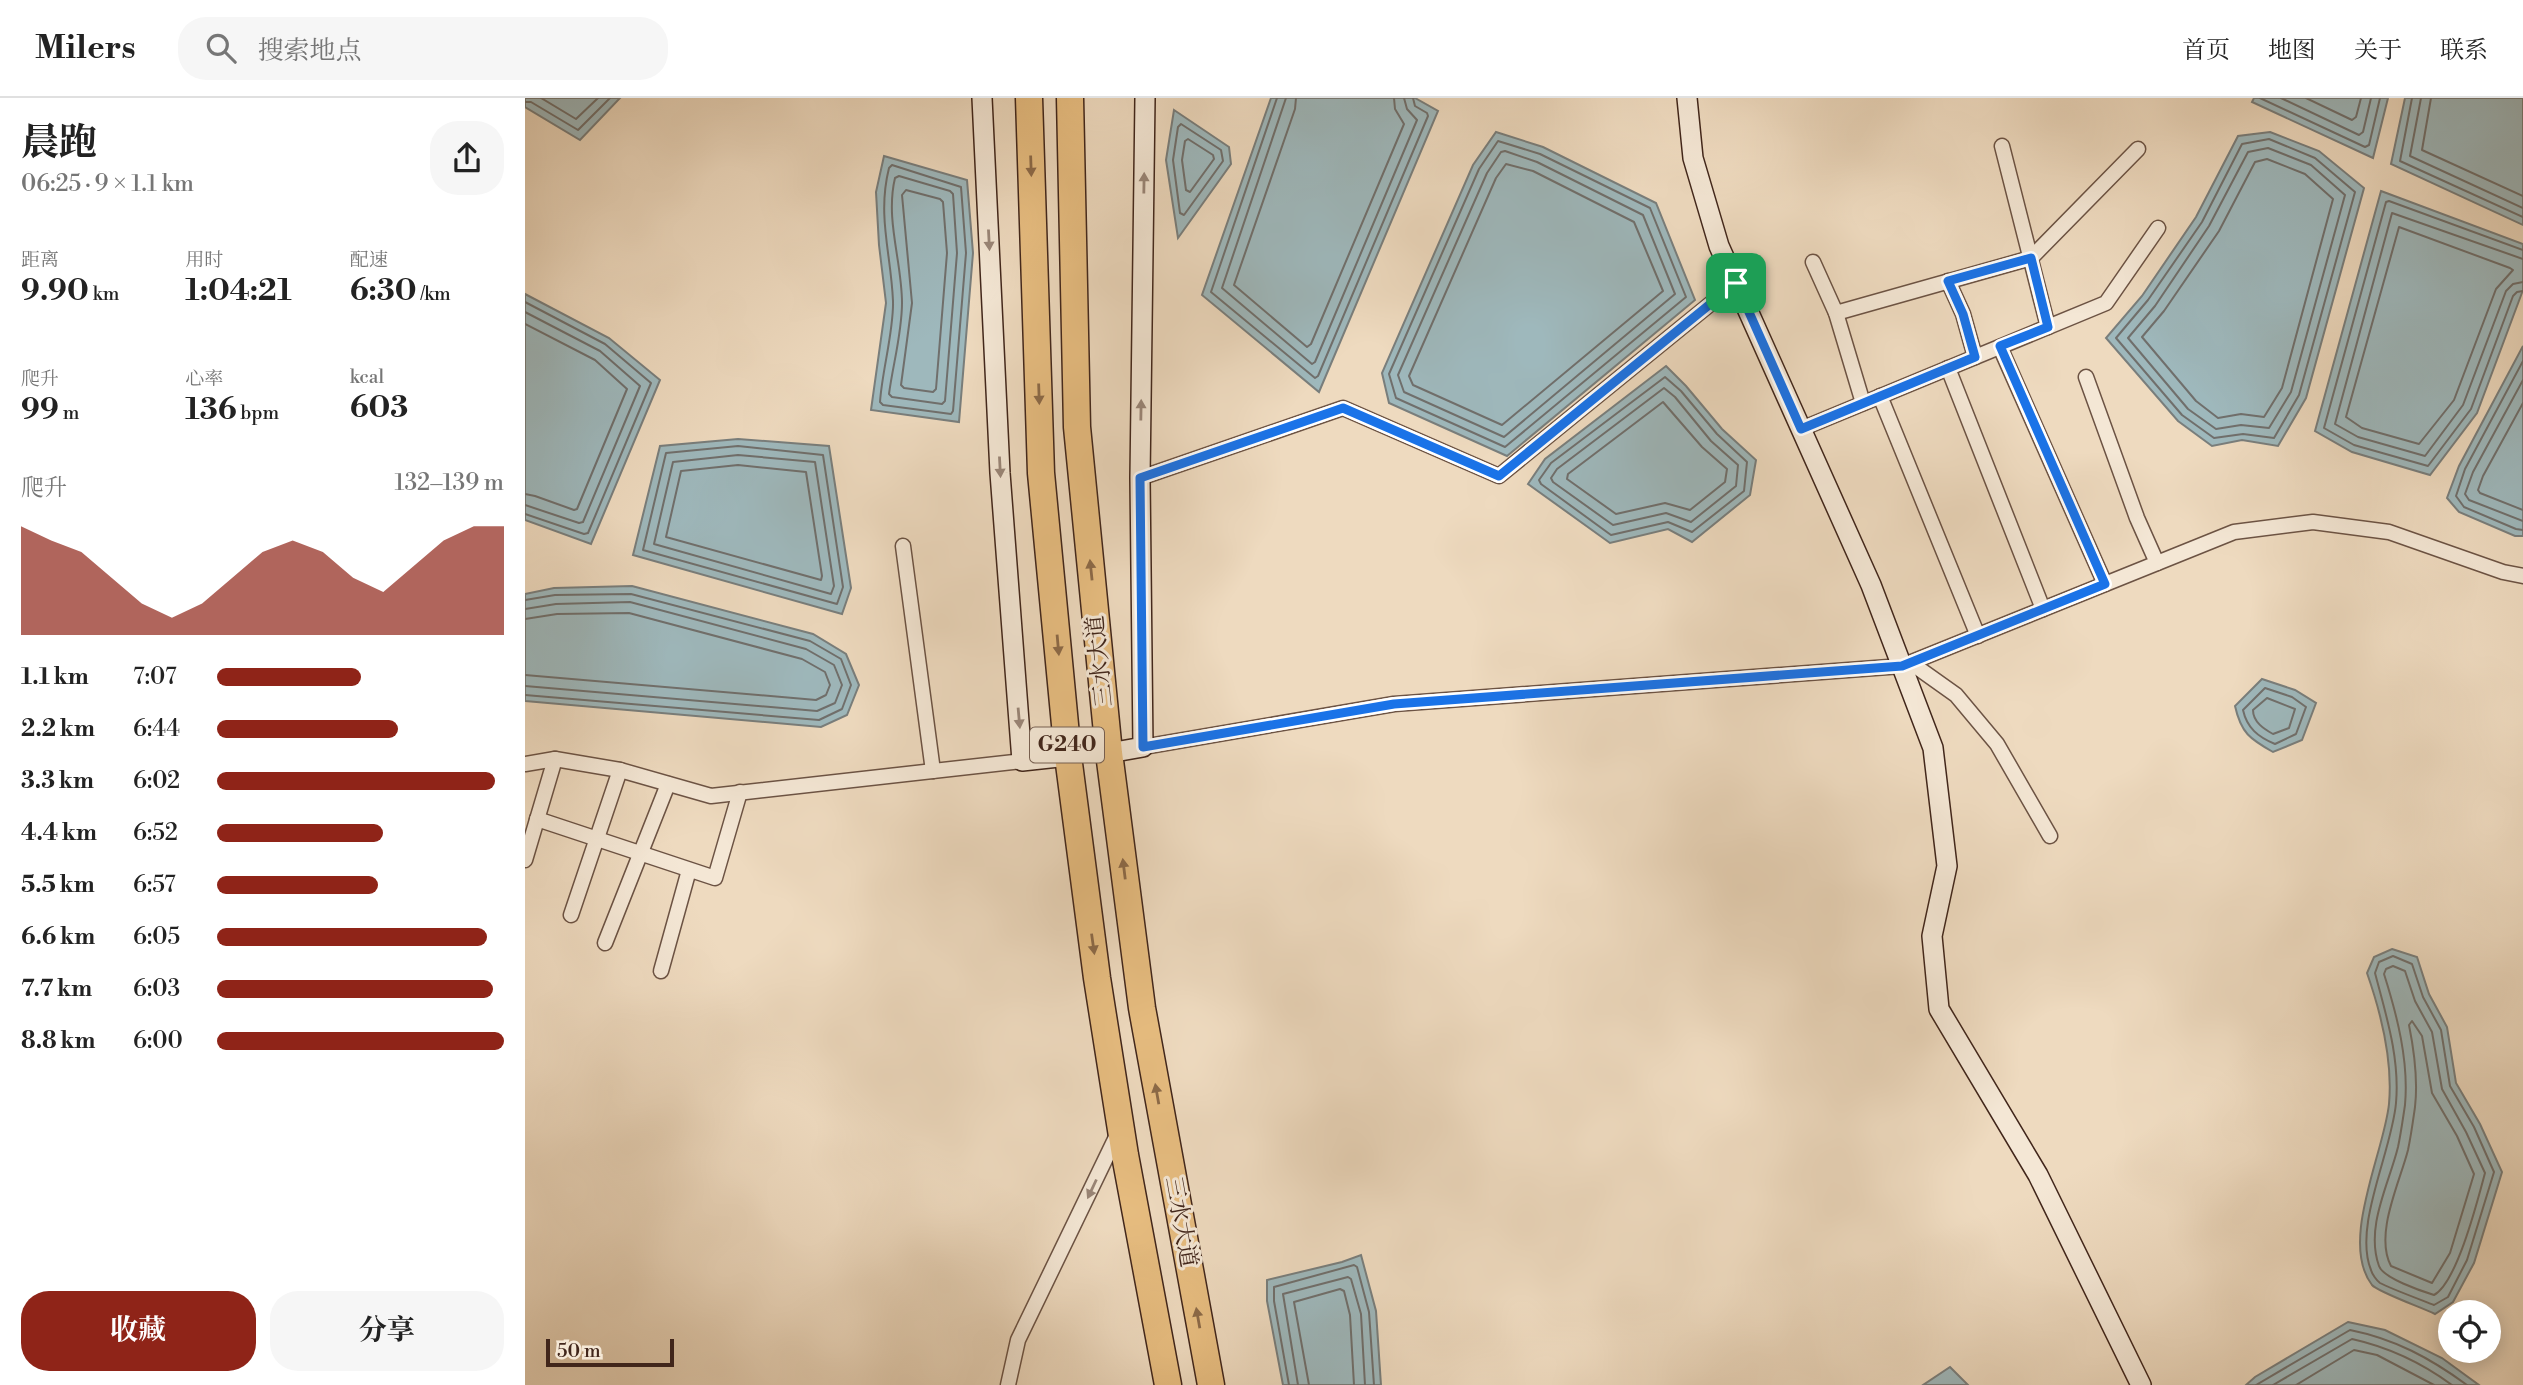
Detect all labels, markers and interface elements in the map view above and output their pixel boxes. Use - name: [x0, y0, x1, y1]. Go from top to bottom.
- search box: [178, 17, 668, 80]
- text: Milers: [35, 28, 136, 69]
- icon: search: [202, 29, 240, 67]
- text: 搜索地点: [258, 35, 362, 67]
- text: 首页: [2182, 36, 2230, 66]
- text: 地图: [2268, 36, 2316, 66]
- text: 关于: [2354, 36, 2402, 66]
- text: 联系: [2440, 36, 2488, 66]
- text: 晨跑: [21, 120, 97, 167]
- button: share: [430, 121, 504, 195]
- one-way arrow: [1026, 155, 1037, 177]
- text: 06:25 · 9 × 1.1 km: [21, 170, 194, 198]
- one-way arrow: [1138, 171, 1150, 193]
- one-way arrow: [984, 229, 995, 251]
- text: 距离: [21, 248, 59, 272]
- text: 用时: [185, 248, 223, 272]
- text: 配速: [350, 248, 388, 272]
- pin: [1706, 253, 1766, 313]
- icon: arrive: [1717, 264, 1755, 302]
- text: 9.90: [21, 272, 89, 310]
- text: 1:04:21: [185, 272, 292, 310]
- text: 6:30: [350, 272, 417, 310]
- text: km: [89, 282, 119, 306]
- text: /km: [417, 282, 451, 306]
- text: kcal: [350, 365, 384, 389]
- text: 爬升: [21, 367, 59, 391]
- text: 心率: [185, 367, 223, 391]
- one-way arrow: [1033, 383, 1044, 405]
- text: 603: [350, 389, 408, 427]
- text: 99: [21, 391, 59, 429]
- text: 136: [185, 391, 237, 429]
- one-way arrow: [1135, 399, 1147, 421]
- text: m: [59, 401, 79, 425]
- text: bpm: [237, 401, 279, 425]
- one-way arrow: [995, 456, 1006, 478]
- text: 132–139 m: [394, 469, 504, 497]
- text: 爬升: [21, 474, 67, 502]
- one-way arrow: [1085, 559, 1096, 581]
- street label: 三水大道: [1081, 614, 1119, 708]
- one-way arrow: [1052, 634, 1063, 656]
- text: 1.1 km: [21, 663, 89, 691]
- text: 7:07: [133, 663, 177, 691]
- one-way arrow: [1014, 707, 1025, 729]
- text: 2.2 km: [21, 715, 95, 743]
- text: 6:44: [133, 715, 180, 743]
- road number: G240: [1030, 728, 1104, 762]
- text: 3.3 km: [21, 767, 94, 795]
- text: 6:02: [133, 767, 180, 795]
- text: 4.4 km: [21, 819, 97, 847]
- text: 6:52: [133, 819, 178, 847]
- one-way arrow: [1119, 858, 1130, 880]
- text: 5.5 km: [21, 871, 95, 899]
- text: 6:57: [133, 871, 176, 899]
- text: 6.6 km: [21, 923, 95, 951]
- text: 6:05: [133, 923, 180, 951]
- one-way arrow: [1088, 933, 1099, 955]
- text: 7.7 km: [21, 975, 92, 1003]
- text: 6:03: [133, 975, 180, 1003]
- text: 8.8 km: [21, 1027, 95, 1055]
- text: 6:00: [133, 1027, 183, 1055]
- one-way arrow: [1151, 1083, 1162, 1105]
- street label: 三水大道: [1159, 1174, 1203, 1270]
- one-way arrow: [1086, 1179, 1098, 1199]
- button: 收藏: [21, 1291, 256, 1371]
- button: 分享: [270, 1291, 504, 1371]
- map controls: [2438, 1300, 2501, 1363]
- button: locate: [2438, 1300, 2501, 1363]
- one-way arrow: [1192, 1307, 1203, 1329]
- scale bar: [546, 1336, 674, 1368]
- text: 50 m: [557, 1339, 601, 1363]

